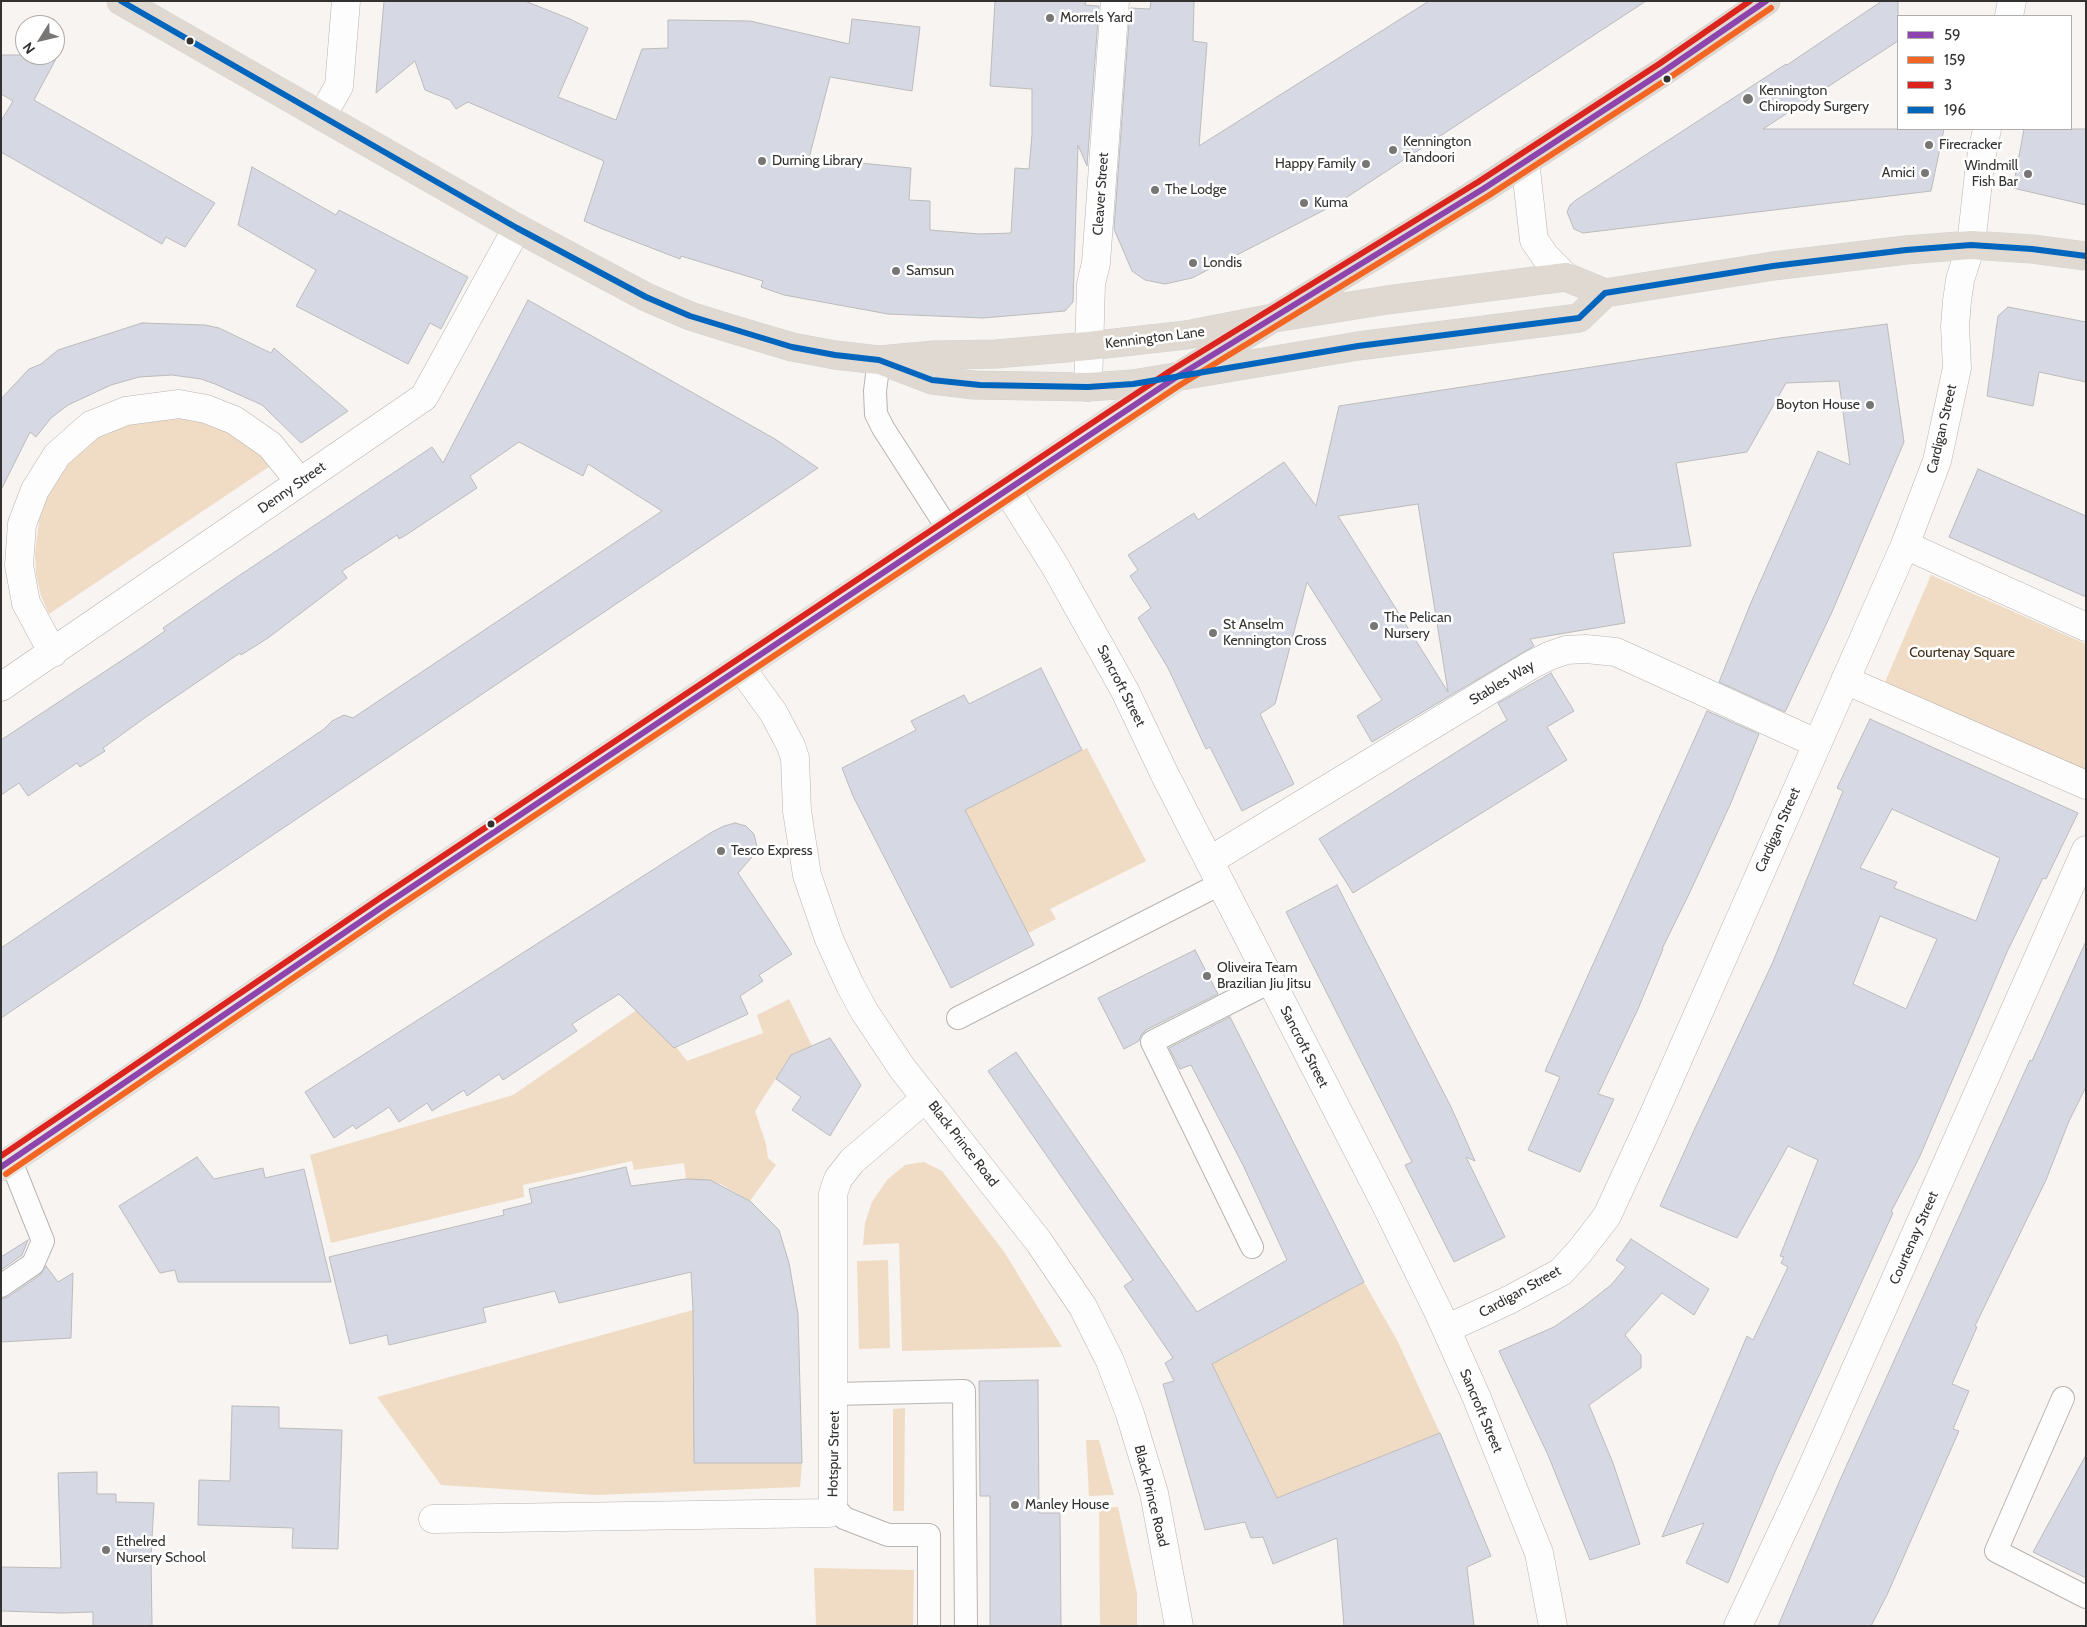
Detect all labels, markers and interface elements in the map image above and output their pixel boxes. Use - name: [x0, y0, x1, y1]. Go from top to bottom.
- place label: Morrels Yard: [1060, 10, 1133, 26]
- marker: Morrels Yard: [1044, 12, 1056, 24]
- north arrow: [15, 15, 65, 65]
- legend: [1897, 15, 2072, 130]
- text: 59: [1944, 26, 1961, 44]
- unlabelled marker: [185, 36, 195, 46]
- text: N: [18, 39, 39, 58]
- text: 159: [1944, 51, 1966, 69]
- unlabelled marker: [1662, 74, 1672, 84]
- text: 3: [1944, 76, 1952, 94]
- place label: Kennington Chiropody Surgery: [1759, 83, 1869, 115]
- marker: Kennington Chiropody Surgery: [1741, 92, 1755, 106]
- text: 196: [1944, 101, 1966, 119]
- place label: Kennington Tandoori: [1403, 134, 1471, 166]
- place label: Firecracker: [1939, 137, 2002, 153]
- marker: Firecracker: [1923, 139, 1935, 151]
- marker: Kennington Tandoori: [1387, 144, 1399, 156]
- street label: Cleaver Street: [1090, 152, 1112, 236]
- place label: Durning Library: [772, 153, 863, 169]
- marker: Durning Library: [756, 155, 768, 167]
- place label: Happy Family: [1275, 156, 1356, 172]
- marker: Happy Family: [1360, 158, 1372, 170]
- place label: Windmill Fish Bar: [1964, 158, 2018, 190]
- place label: Amici: [1882, 165, 1915, 181]
- marker: Amici: [1919, 167, 1931, 179]
- marker: Windmill Fish Bar: [2022, 168, 2034, 180]
- place label: The Lodge: [1165, 182, 1227, 198]
- marker: The Lodge: [1149, 184, 1161, 196]
- place label: Kuma: [1314, 195, 1348, 211]
- marker: Kuma: [1298, 197, 1310, 209]
- place label: Londis: [1203, 255, 1242, 271]
- marker: Londis: [1187, 257, 1199, 269]
- place label: Samsun: [906, 263, 954, 279]
- marker: Samsun: [890, 265, 902, 277]
- street label: Kennington Lane: [1104, 324, 1206, 352]
- street label: Cardigan Street: [1924, 383, 1960, 475]
- place label: Boyton House: [1776, 397, 1860, 413]
- marker: Boyton House: [1864, 399, 1876, 411]
- street label: Denny Street: [255, 458, 329, 518]
- place label: The Pelican Nursery: [1384, 610, 1451, 642]
- place label: St Anselm Kennington Cross: [1223, 617, 1326, 650]
- marker: The Pelican Nursery: [1368, 620, 1380, 632]
- marker: St Anselm Kennington Cross: [1207, 627, 1219, 639]
- street label: Sancroft Street: [1093, 642, 1149, 730]
- park label: Courtenay Square: [1909, 645, 2015, 661]
- street label: Stables Way: [1467, 657, 1537, 709]
- street label: Cardigan Street: [1752, 785, 1804, 875]
- unlabelled marker: [486, 819, 496, 829]
- place label: Tesco Express: [731, 843, 813, 859]
- marker: Tesco Express: [715, 845, 727, 857]
- place label: Oliveira Team Brazilian Jiu Jitsu: [1217, 960, 1311, 992]
- marker: Oliveira Team Brazilian Jiu Jitsu: [1201, 970, 1213, 982]
- street label: Sancroft Street: [1276, 1003, 1332, 1091]
- street label: Black Prince Road: [924, 1098, 1002, 1190]
- street label: Courtenay Street: [1886, 1189, 1942, 1287]
- street label: Cardigan Street: [1476, 1263, 1564, 1321]
- street label: Sancroft Street: [1456, 1367, 1506, 1455]
- street label: Hotspur Street: [825, 1411, 843, 1497]
- street label: Black Prince Road: [1130, 1443, 1172, 1549]
- place label: Manley House: [1025, 1497, 1109, 1513]
- marker: Manley House: [1009, 1499, 1021, 1511]
- place label: Ethelred Nursery School: [116, 1534, 206, 1566]
- marker: Ethelred Nursery School: [100, 1544, 112, 1556]

